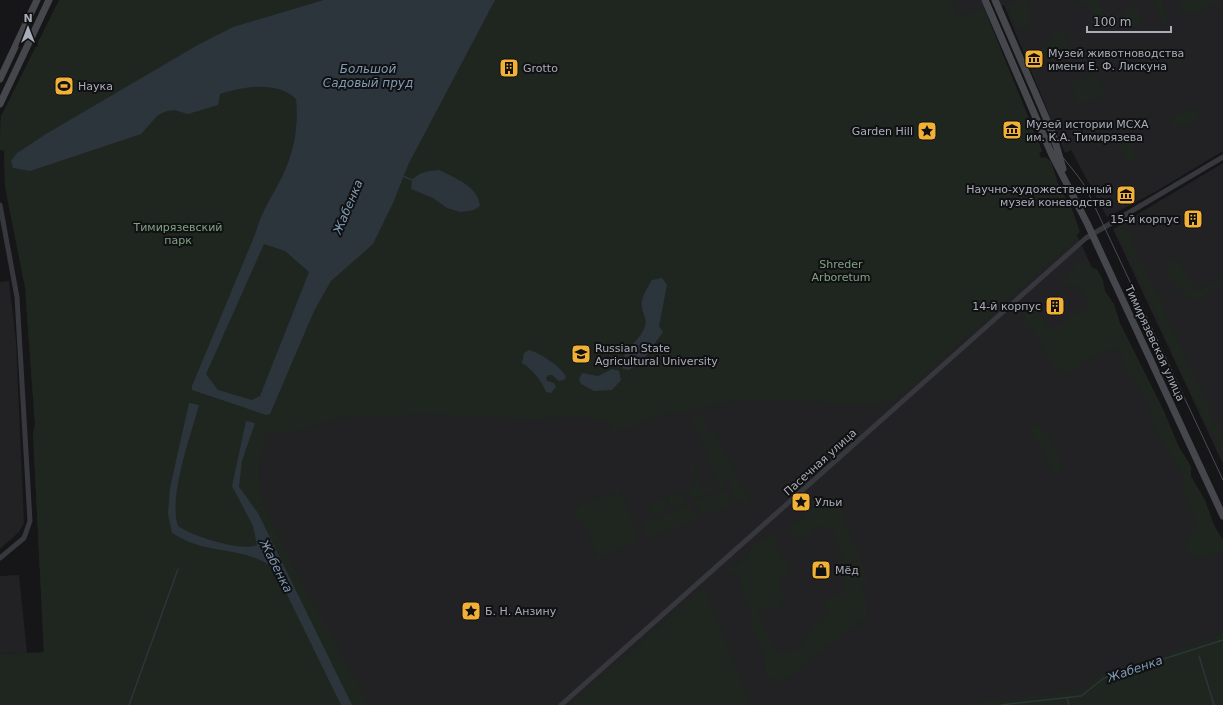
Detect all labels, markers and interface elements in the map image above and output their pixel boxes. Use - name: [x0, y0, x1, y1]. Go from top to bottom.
- north arrow: [8, 8, 48, 48]
- scale bar: [1087, 8, 1171, 34]
- text: N: [23, 12, 33, 25]
- text: 100 m: [1093, 15, 1131, 29]
- place label: Музей животноводства имени Е. Ф. Лискуна: [1048, 47, 1184, 73]
- museum icon: Музей животноводства имени Е. Ф. Лискуна: [1023, 48, 1045, 70]
- building icon: Grotto: [498, 57, 520, 79]
- water label: Большой Садовый пруд: [323, 62, 413, 90]
- place label: Grotto: [523, 62, 558, 75]
- sports icon: Наука: [53, 75, 75, 97]
- place label: Наука: [78, 80, 113, 93]
- place label: Музей истории МСХА им. К.А. Тимирязева: [1026, 118, 1149, 144]
- museum icon: Музей истории МСХА им. К.А. Тимирязева: [1001, 119, 1023, 141]
- place icon: Garden Hill: [916, 120, 938, 142]
- place label: Garden Hill: [852, 125, 913, 138]
- water label: Жабенка: [330, 178, 366, 237]
- place label: Научно-художественный музей коневодства: [966, 183, 1112, 209]
- museum icon: Научно-художественный музей коневодства: [1115, 184, 1137, 206]
- building icon: 15-й корпус: [1182, 208, 1204, 230]
- place label: 15-й корпус: [1110, 213, 1179, 226]
- park label: Тимирязевский парк: [132, 221, 223, 247]
- park label: Shreder Arboretum: [812, 258, 870, 284]
- street label: Тимирязевская улица: [1122, 282, 1187, 403]
- building icon: 14-й корпус: [1044, 295, 1066, 317]
- place label: 14-й корпус: [972, 300, 1041, 313]
- place label: Russian State Agricultural University: [595, 342, 718, 368]
- school or university icon: Russian State Agricultural University: [570, 343, 592, 365]
- street label: Пасечная улица: [781, 426, 859, 498]
- place icon: Ульи: [790, 491, 812, 513]
- place label: Ульи: [815, 496, 842, 509]
- water label: Жабенка: [256, 536, 295, 595]
- shop icon: Мёд: [810, 559, 832, 581]
- place label: Мёд: [835, 564, 859, 577]
- place icon: Б. Н. Анзину: [460, 600, 482, 622]
- place label: Б. Н. Анзину: [485, 605, 557, 618]
- water label: Жабенка: [1105, 653, 1164, 685]

